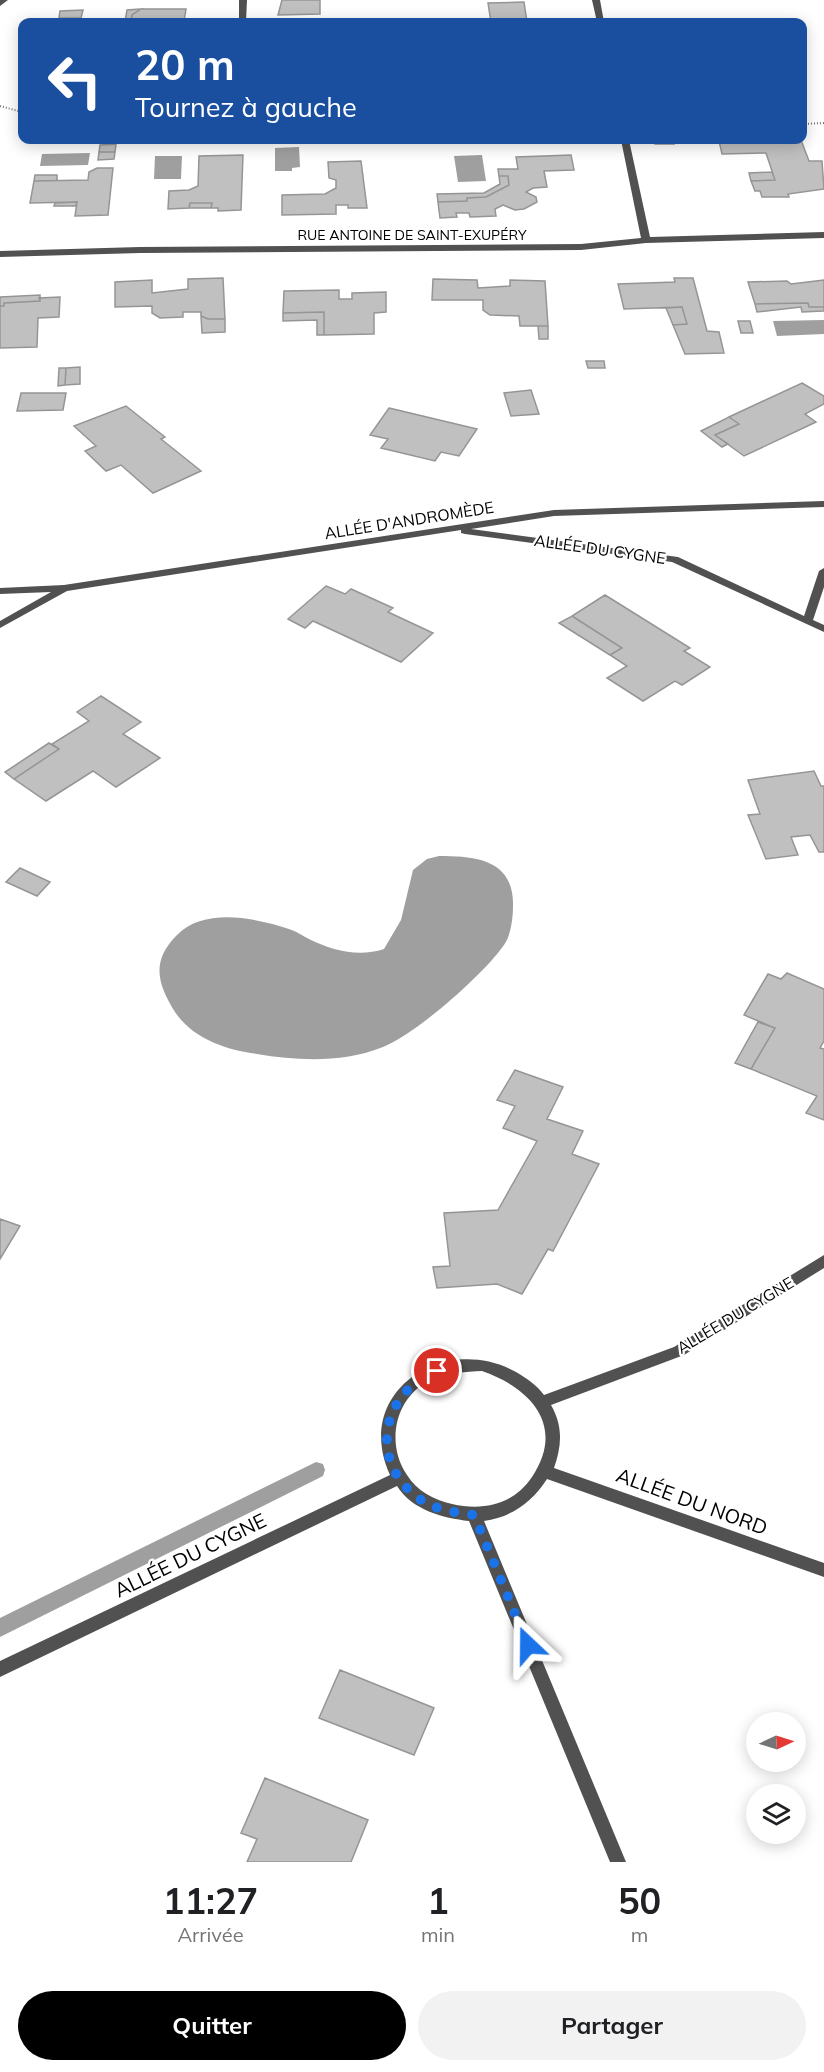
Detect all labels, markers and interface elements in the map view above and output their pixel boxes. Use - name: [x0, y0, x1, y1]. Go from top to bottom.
- text: 20 m: [135, 38, 235, 91]
- icon: left: [36, 42, 114, 120]
- text: Tournez à gauche: [135, 90, 357, 124]
- street label: RUE ANTOINE DE SAINT-EXUPÉRY: [297, 226, 527, 244]
- street label: ALLÉE D'ANDROMÈDE: [323, 497, 495, 543]
- street label: ALLÉE DU CYGNE: [533, 530, 667, 568]
- street label: ALLÉE DU CYGNE: [673, 1272, 797, 1358]
- pin: [411, 1345, 462, 1396]
- icon: arrive: [420, 1354, 453, 1387]
- street label: ALLÉE DU NORD: [613, 1462, 771, 1540]
- street label: ALLÉE DU CYGNE: [110, 1507, 270, 1603]
- position arrow: [496, 1613, 560, 1677]
- north arrow: [746, 1712, 806, 1772]
- map controls: [746, 1712, 806, 1844]
- button: layers: [746, 1784, 806, 1844]
- text: 11:27: [163, 1878, 258, 1923]
- text: 1: [427, 1878, 449, 1923]
- text: 50: [618, 1878, 661, 1923]
- text: Arrivée: [177, 1922, 244, 1947]
- text: min: [421, 1922, 455, 1947]
- text: m: [631, 1922, 648, 1947]
- button: Quitter: [18, 1991, 406, 2060]
- button: Partager: [418, 1991, 806, 2060]

